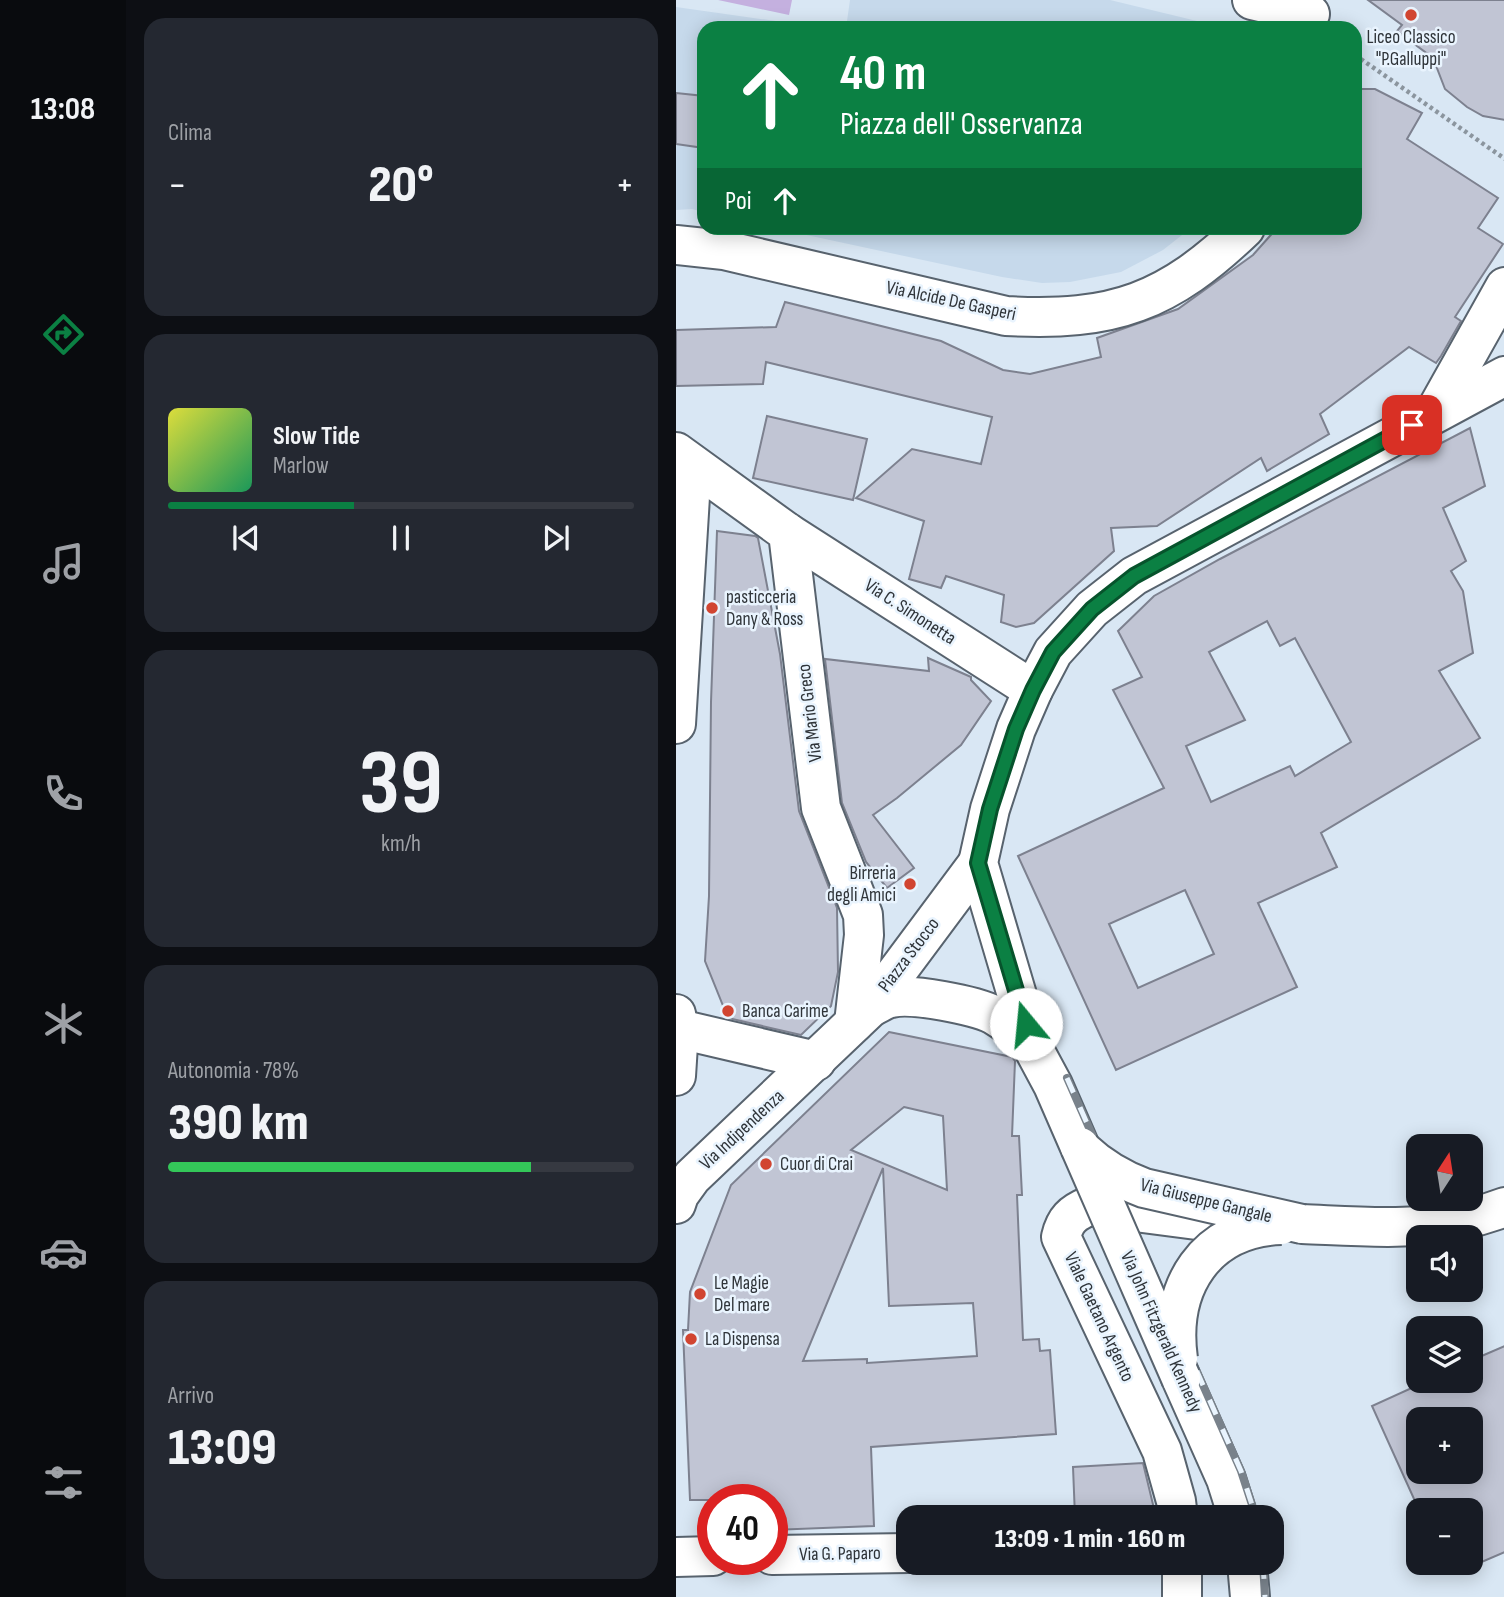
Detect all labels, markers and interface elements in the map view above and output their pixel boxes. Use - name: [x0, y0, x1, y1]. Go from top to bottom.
- marker: Liceo Classico "P.Galluppi": [1403, 7, 1419, 23]
- place label: Liceo Classico "P.Galluppi": [1366, 26, 1456, 71]
- text: 40 m: [840, 45, 926, 104]
- icon: ahead: [725, 49, 816, 140]
- text: 13:08: [31, 90, 95, 129]
- text: Piazza dell' Osservanza: [840, 105, 1083, 144]
- text: Clima: [168, 119, 212, 147]
- text: 20°: [368, 154, 434, 217]
- text: −: [168, 163, 187, 208]
- text: +: [615, 163, 634, 208]
- icon: ahead: [766, 182, 804, 220]
- text: Poi: [725, 186, 752, 217]
- street label: Via Alcide De Gasperi: [884, 276, 1018, 326]
- icon: directions: [39, 310, 88, 359]
- pin: [1382, 395, 1442, 455]
- icon: arrive: [1393, 406, 1431, 444]
- text: Slow Tide: [273, 421, 360, 452]
- text: Marlow: [273, 452, 329, 480]
- icon: previous: [227, 519, 265, 557]
- icon: pause: [382, 519, 420, 557]
- icon: next: [537, 519, 575, 557]
- icon: music: [39, 539, 88, 588]
- street label: Via C. Simonetta: [860, 574, 960, 650]
- place label: pasticceria Dany & Ross: [726, 586, 804, 631]
- marker: pasticceria Dany & Ross: [704, 600, 720, 616]
- street label: Via Mario Greco: [793, 663, 827, 763]
- text: 39: [359, 730, 443, 839]
- icon: phone: [39, 769, 88, 818]
- text: km/h: [381, 830, 421, 858]
- place label: Birreria degli Amici: [827, 862, 896, 907]
- marker: Birreria degli Amici: [902, 876, 918, 892]
- street label: Piazza Stocco: [874, 913, 944, 997]
- position arrow: [989, 987, 1063, 1061]
- icon: climate: [39, 999, 88, 1048]
- place label: Banca Carime: [742, 1000, 829, 1023]
- marker: Banca Carime: [720, 1003, 736, 1019]
- text: Autonomia · 78%: [168, 1057, 299, 1085]
- street label: Via Indipendenza: [695, 1085, 789, 1175]
- text: 390 km: [168, 1092, 309, 1155]
- north arrow: [1406, 1134, 1483, 1211]
- map controls: [1406, 1134, 1483, 1575]
- place label: Cuor di Crai: [780, 1153, 853, 1176]
- marker: Cuor di Crai: [758, 1156, 774, 1172]
- street label: Via Giuseppe Gangale: [1138, 1174, 1274, 1228]
- button: sound: [1406, 1225, 1483, 1302]
- icon: car: [39, 1228, 88, 1277]
- street label: Via John Fitzgerald Kennedy: [1115, 1248, 1207, 1417]
- street label: Viale Gaetano Argento: [1059, 1249, 1139, 1385]
- place label: Le Magie Del mare: [714, 1272, 770, 1317]
- marker: Le Magie Del mare: [692, 1286, 708, 1302]
- button: layers: [1406, 1316, 1483, 1393]
- place label: La Dispensa: [705, 1328, 780, 1351]
- marker: La Dispensa: [683, 1331, 699, 1347]
- text: Arrivo: [168, 1382, 214, 1410]
- button: +: [1406, 1407, 1483, 1484]
- text: 13:09: [168, 1417, 277, 1480]
- icon: filters: [39, 1458, 88, 1507]
- speed limit sign: 40: [697, 1484, 788, 1575]
- button: −: [1406, 1498, 1483, 1575]
- text: 13:09 · 1 min · 160 m: [995, 1524, 1185, 1555]
- street label: Via G. Paparo: [799, 1542, 881, 1566]

